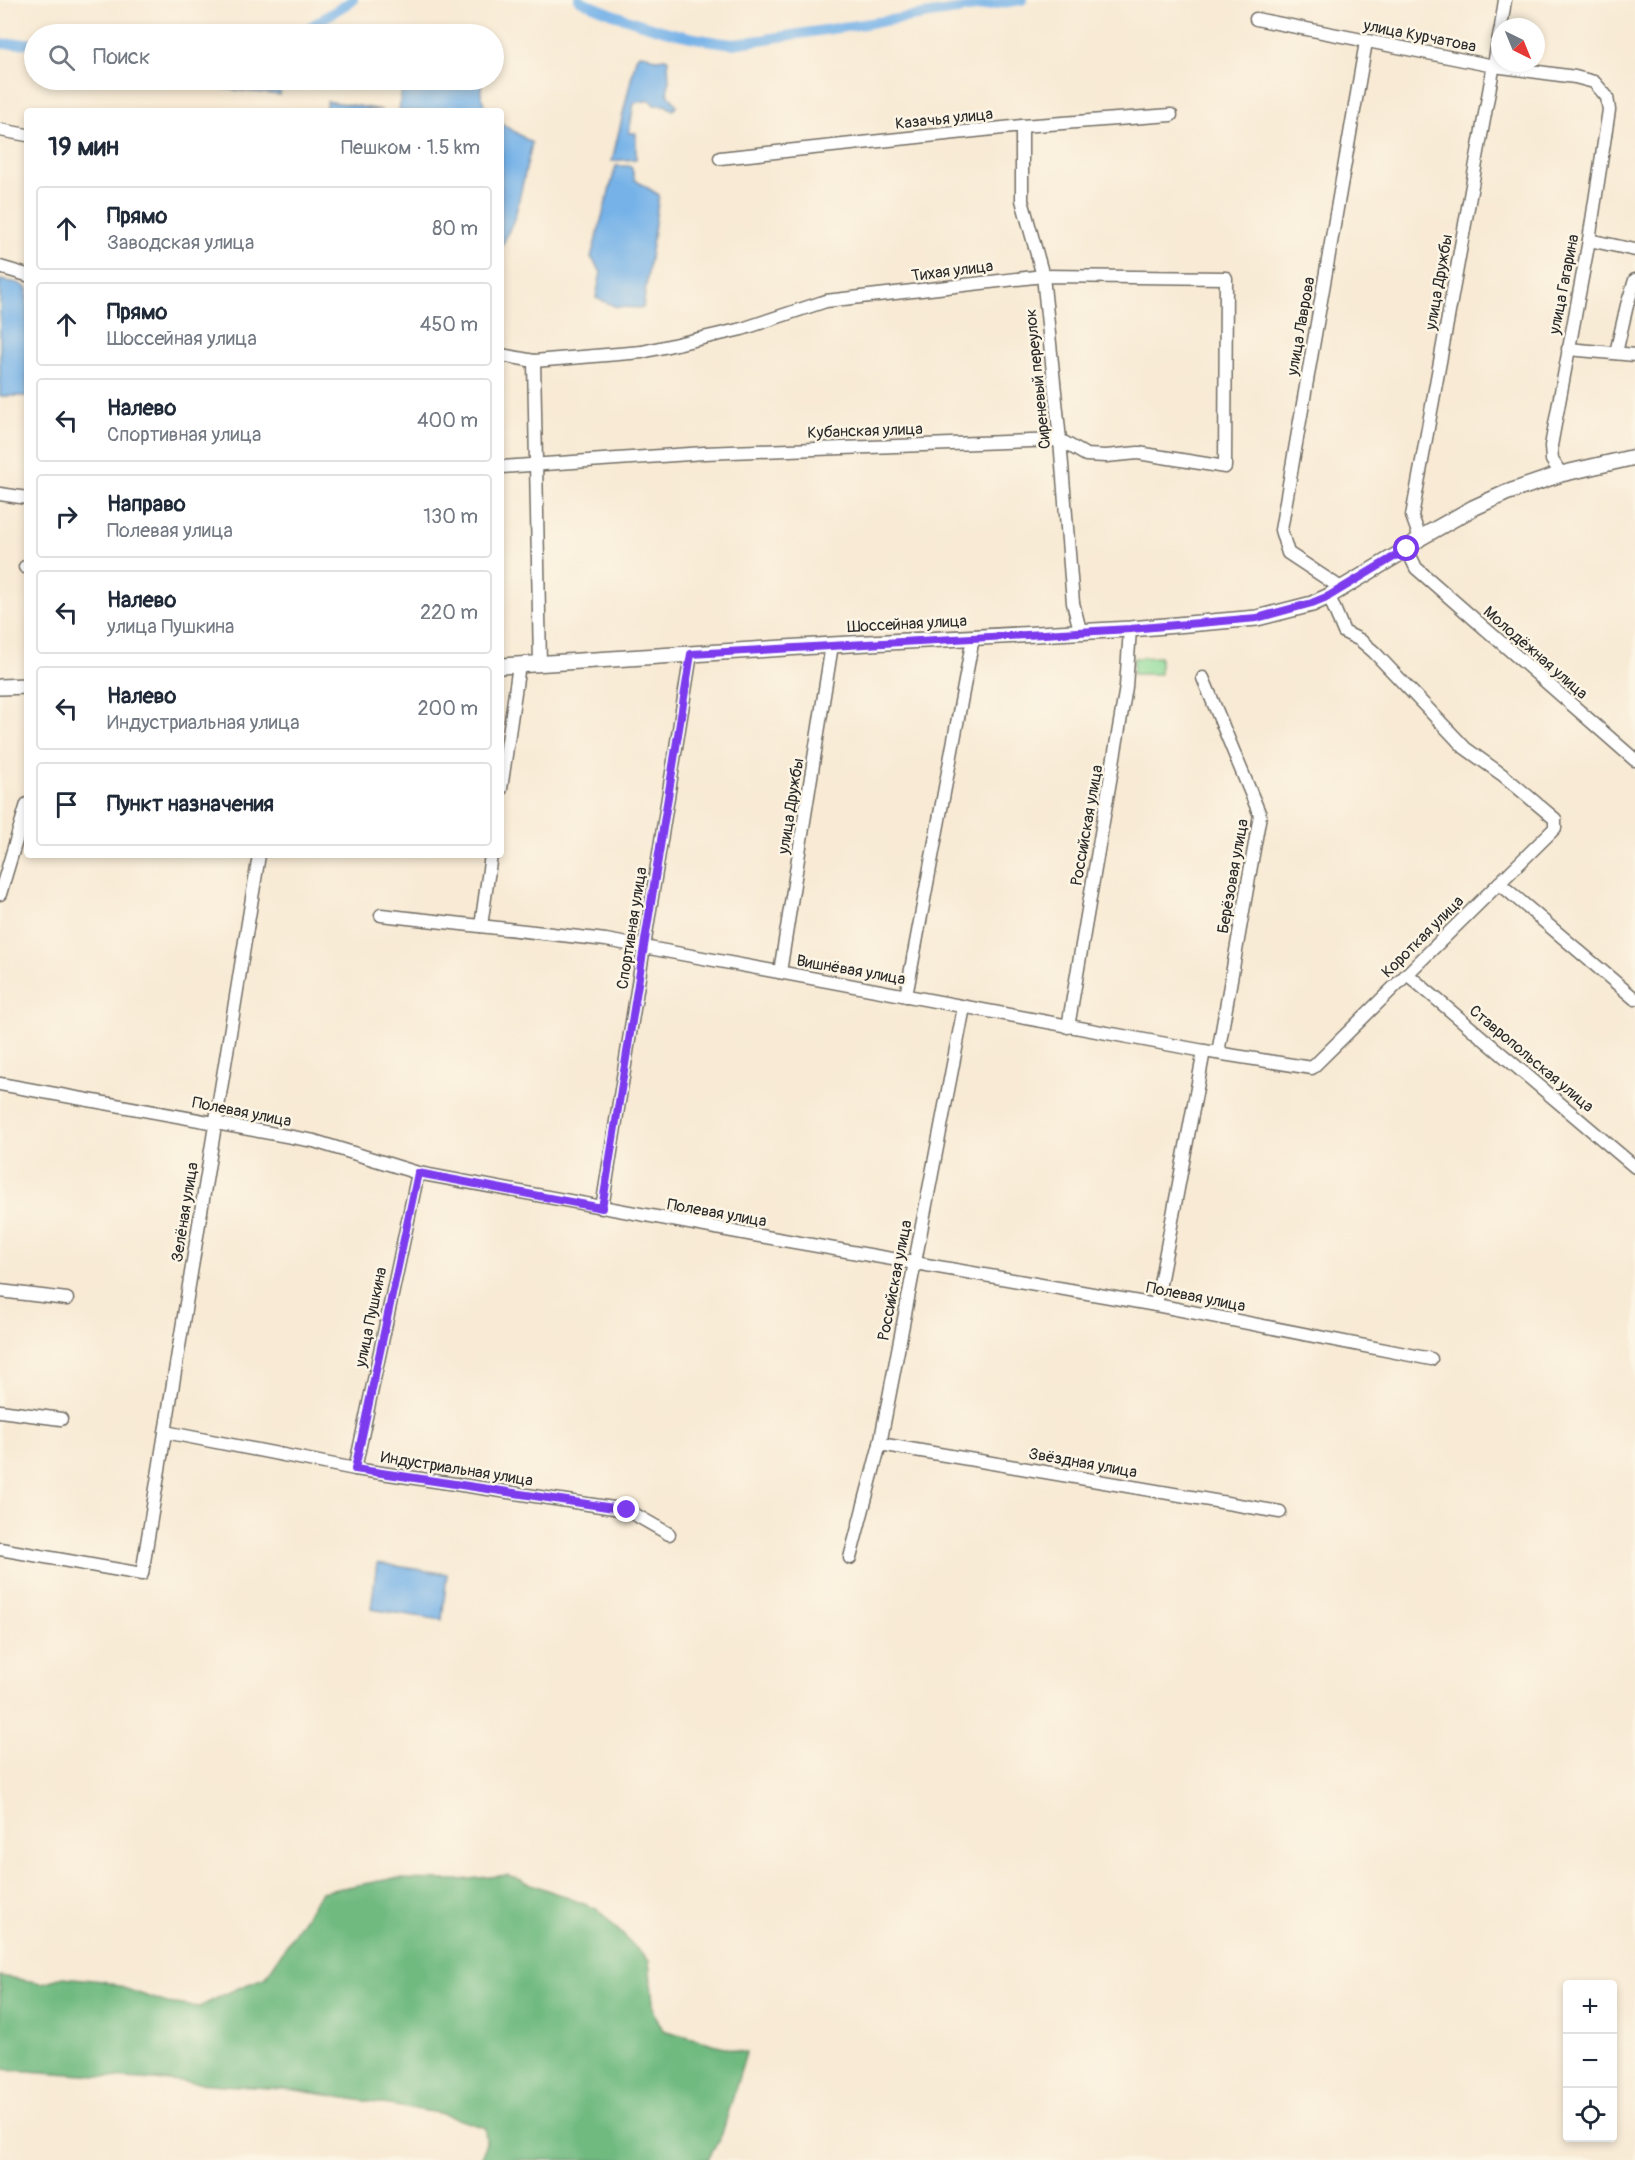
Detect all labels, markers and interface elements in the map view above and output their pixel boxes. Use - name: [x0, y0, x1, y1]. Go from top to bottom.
- street label: улица Курчатова: [1361, 15, 1478, 57]
- north arrow: [1491, 18, 1545, 72]
- search box: [24, 24, 504, 90]
- icon: search: [45, 41, 78, 74]
- text: Поиск: [93, 43, 150, 71]
- street label: Казачья улица: [894, 104, 994, 134]
- text: 19 мин: [48, 131, 119, 163]
- text: Пешком · 1.5 km: [341, 135, 480, 160]
- text: Прямо: [107, 202, 167, 230]
- icon: ahead: [50, 212, 83, 245]
- text: 80 m: [432, 216, 478, 241]
- text: Заводская улица: [107, 230, 254, 255]
- street label: улица Дружбы: [1421, 233, 1457, 333]
- street label: улица Гагарина: [1544, 233, 1583, 337]
- street label: Тихая улица: [910, 256, 994, 286]
- street label: улица Лаврова: [1282, 275, 1319, 378]
- text: Прямо: [107, 298, 167, 326]
- icon: ahead: [50, 308, 83, 341]
- street label: Сиреневый переулок: [1021, 308, 1055, 450]
- text: 450 m: [420, 312, 478, 337]
- text: Шоссейная улица: [107, 326, 257, 351]
- text: Налево: [107, 394, 176, 422]
- icon: left: [50, 404, 83, 437]
- text: 400 m: [417, 408, 478, 433]
- street label: Кубанская улица: [807, 419, 923, 443]
- text: Спортивная улица: [107, 422, 261, 447]
- text: Направо: [107, 490, 186, 518]
- icon: right: [50, 500, 83, 533]
- text: 130 m: [423, 504, 478, 529]
- text: Полевая улица: [107, 518, 233, 543]
- route start: [1393, 535, 1419, 561]
- text: Налево: [107, 586, 176, 614]
- icon: left: [50, 596, 83, 629]
- text: 220 m: [420, 600, 478, 625]
- street label: Молодёжная улица: [1479, 602, 1592, 704]
- street label: Шоссейная улица: [847, 611, 967, 637]
- text: улица Пушкина: [107, 614, 234, 639]
- text: Налево: [107, 682, 176, 710]
- icon: left: [50, 692, 83, 725]
- text: 200 m: [417, 696, 478, 721]
- text: Индустриальная улица: [107, 710, 299, 735]
- street label: улица Дружбы: [773, 757, 808, 857]
- street label: Российская улица: [1067, 763, 1107, 887]
- icon: arrive: [50, 788, 83, 821]
- text: Пункт назначения: [107, 790, 274, 818]
- street label: Берёзовая улица: [1213, 817, 1253, 935]
- street label: Спортивная улица: [612, 866, 652, 991]
- street label: Короткая улица: [1377, 891, 1468, 982]
- street label: Вишнёвая улица: [795, 951, 907, 989]
- street label: Ставропольская улица: [1465, 1001, 1598, 1117]
- street label: Полевая улица: [191, 1093, 293, 1131]
- street label: Зелёная улица: [167, 1161, 203, 1264]
- street label: Полевая улица: [666, 1194, 768, 1232]
- street label: Российская улица: [874, 1218, 916, 1342]
- street label: улица Пушкина: [350, 1265, 391, 1370]
- street label: Полевая улица: [1145, 1278, 1247, 1316]
- street label: Звёздная улица: [1027, 1444, 1139, 1482]
- street label: Индустриальная улица: [379, 1447, 534, 1491]
- route end: [613, 1496, 639, 1522]
- map controls: [1563, 1980, 1617, 2142]
- button: +: [1563, 1980, 1617, 2034]
- button: −: [1563, 2034, 1617, 2088]
- button: locate: [1563, 2088, 1617, 2142]

